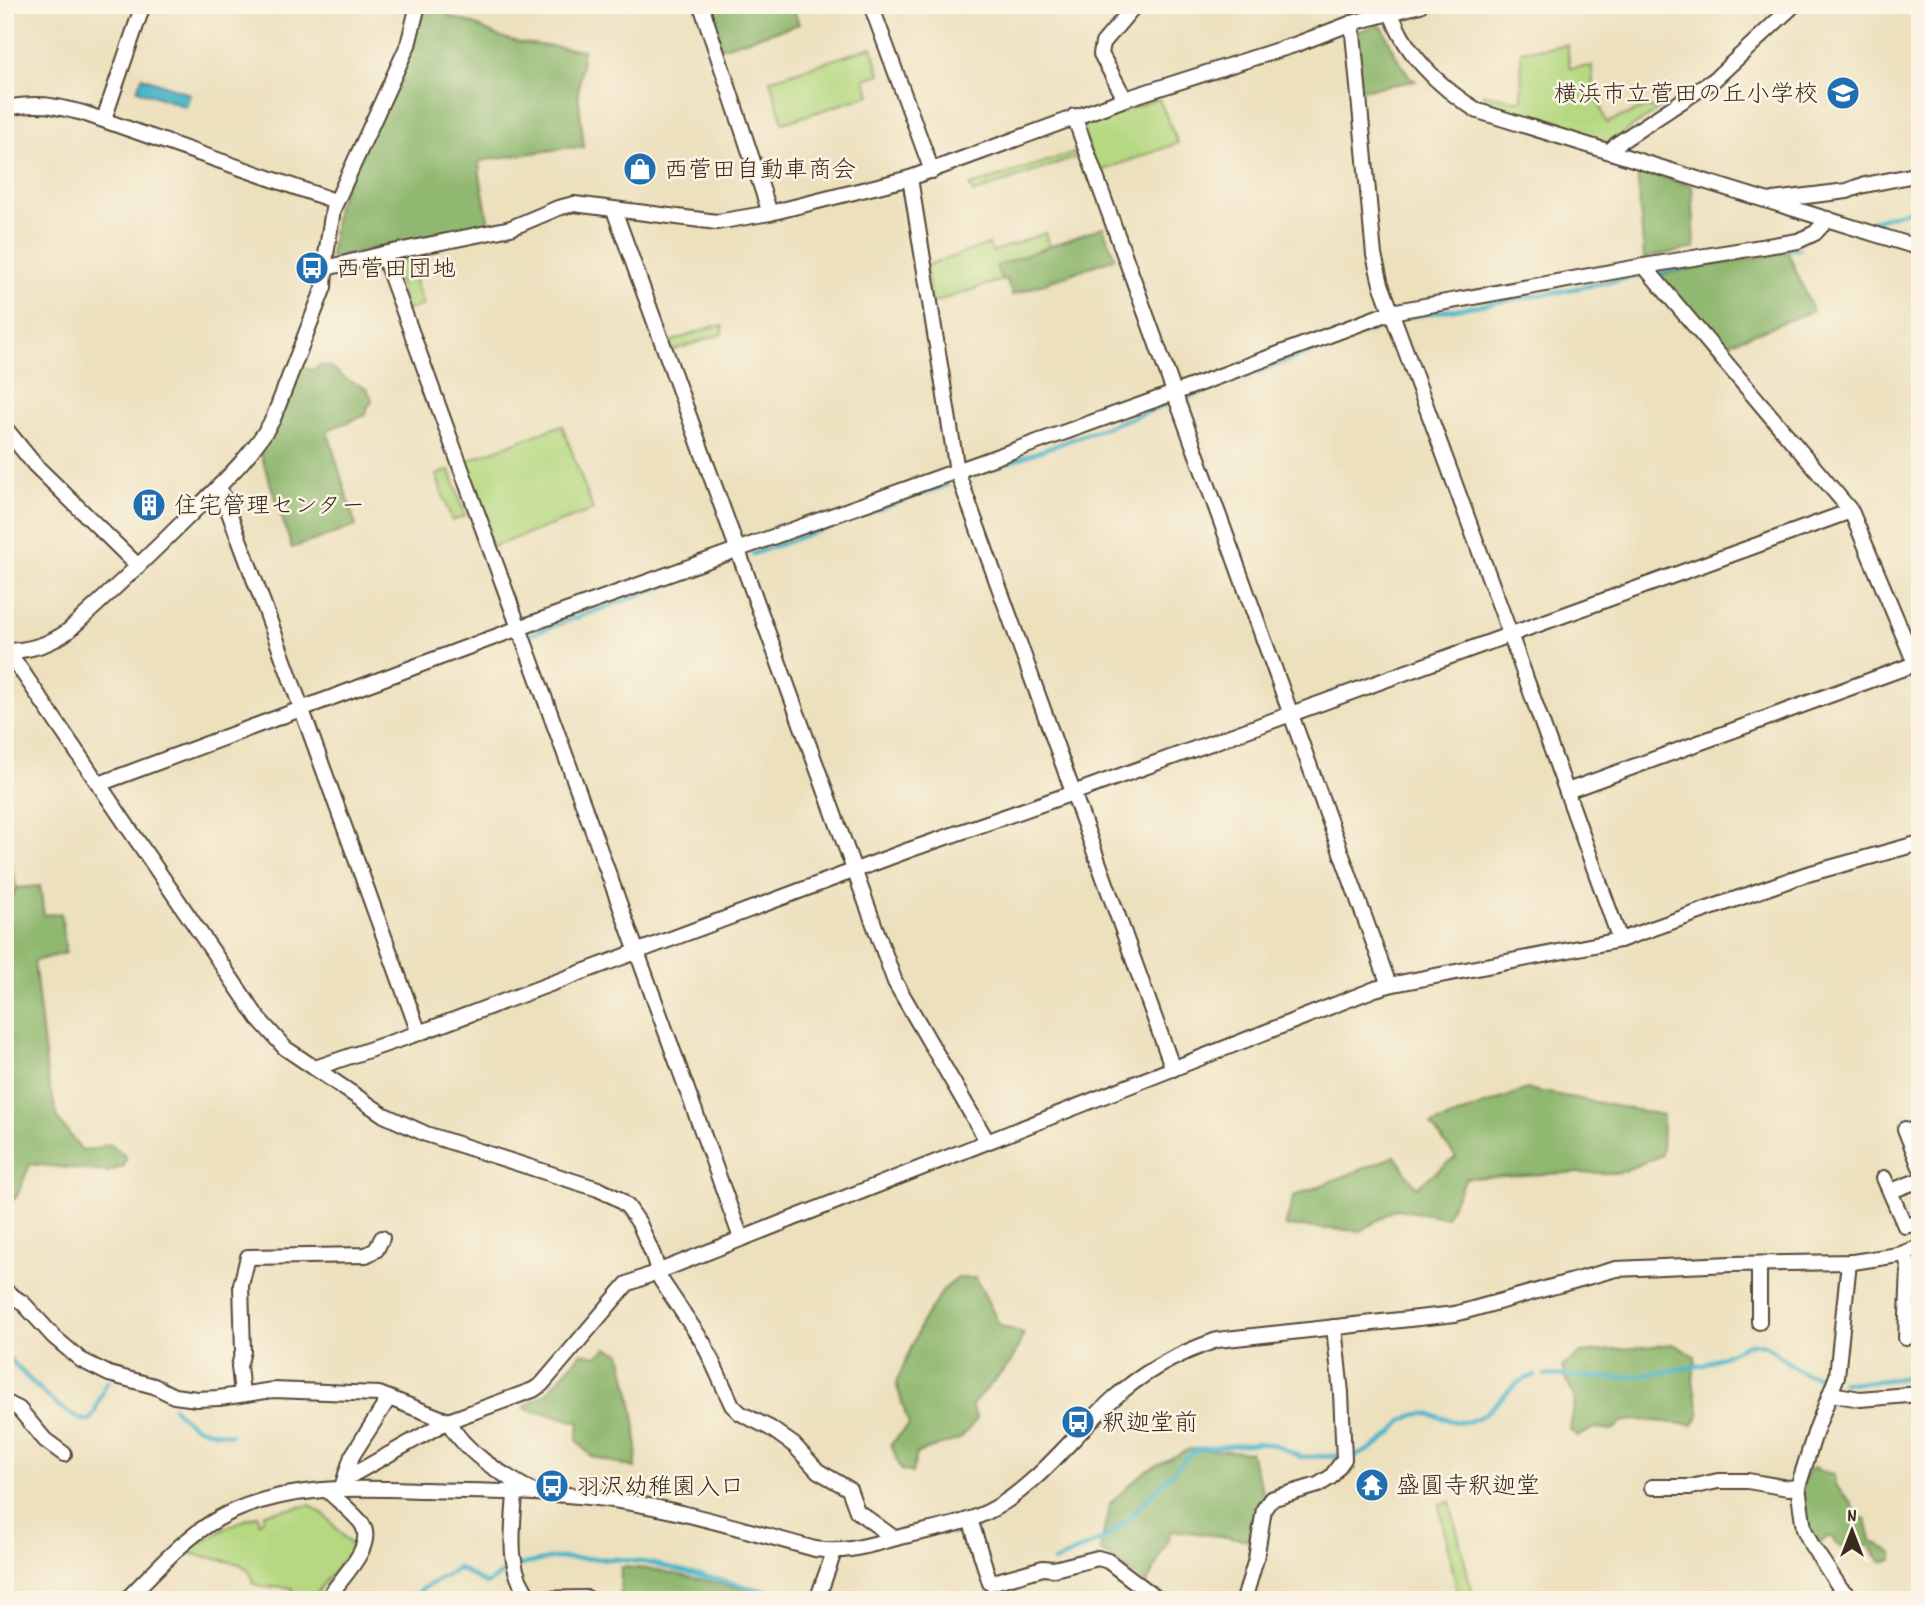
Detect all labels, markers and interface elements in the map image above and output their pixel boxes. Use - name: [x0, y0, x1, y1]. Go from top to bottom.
- school or university icon: 横浜市立菅田の丘小学校: [1824, 74, 1862, 112]
- place label: 横浜市立菅田の丘小学校: [1554, 79, 1818, 113]
- shop icon: 西菅田自動車商会: [621, 150, 659, 188]
- place label: 西菅田自動車商会: [664, 155, 856, 189]
- bus stop icon: 西菅田団地: [293, 249, 331, 287]
- place label: 西菅田団地: [336, 254, 456, 288]
- building icon: 住宅管理センター: [130, 486, 168, 524]
- place label: 住宅管理センター: [174, 491, 365, 525]
- bus stop icon: 釈迦堂前: [1059, 1403, 1097, 1441]
- place label: 釈迦堂前: [1102, 1408, 1198, 1442]
- temple icon: 盛圓寺釈迦堂: [1353, 1466, 1391, 1504]
- bus stop icon: 羽沢幼稚園入口: [533, 1467, 571, 1505]
- place label: 盛圓寺釈迦堂: [1396, 1471, 1540, 1505]
- place label: 羽沢幼稚園入口: [576, 1472, 744, 1506]
- north arrow: [1816, 1496, 1886, 1566]
- text: N: [1847, 1504, 1857, 1531]

